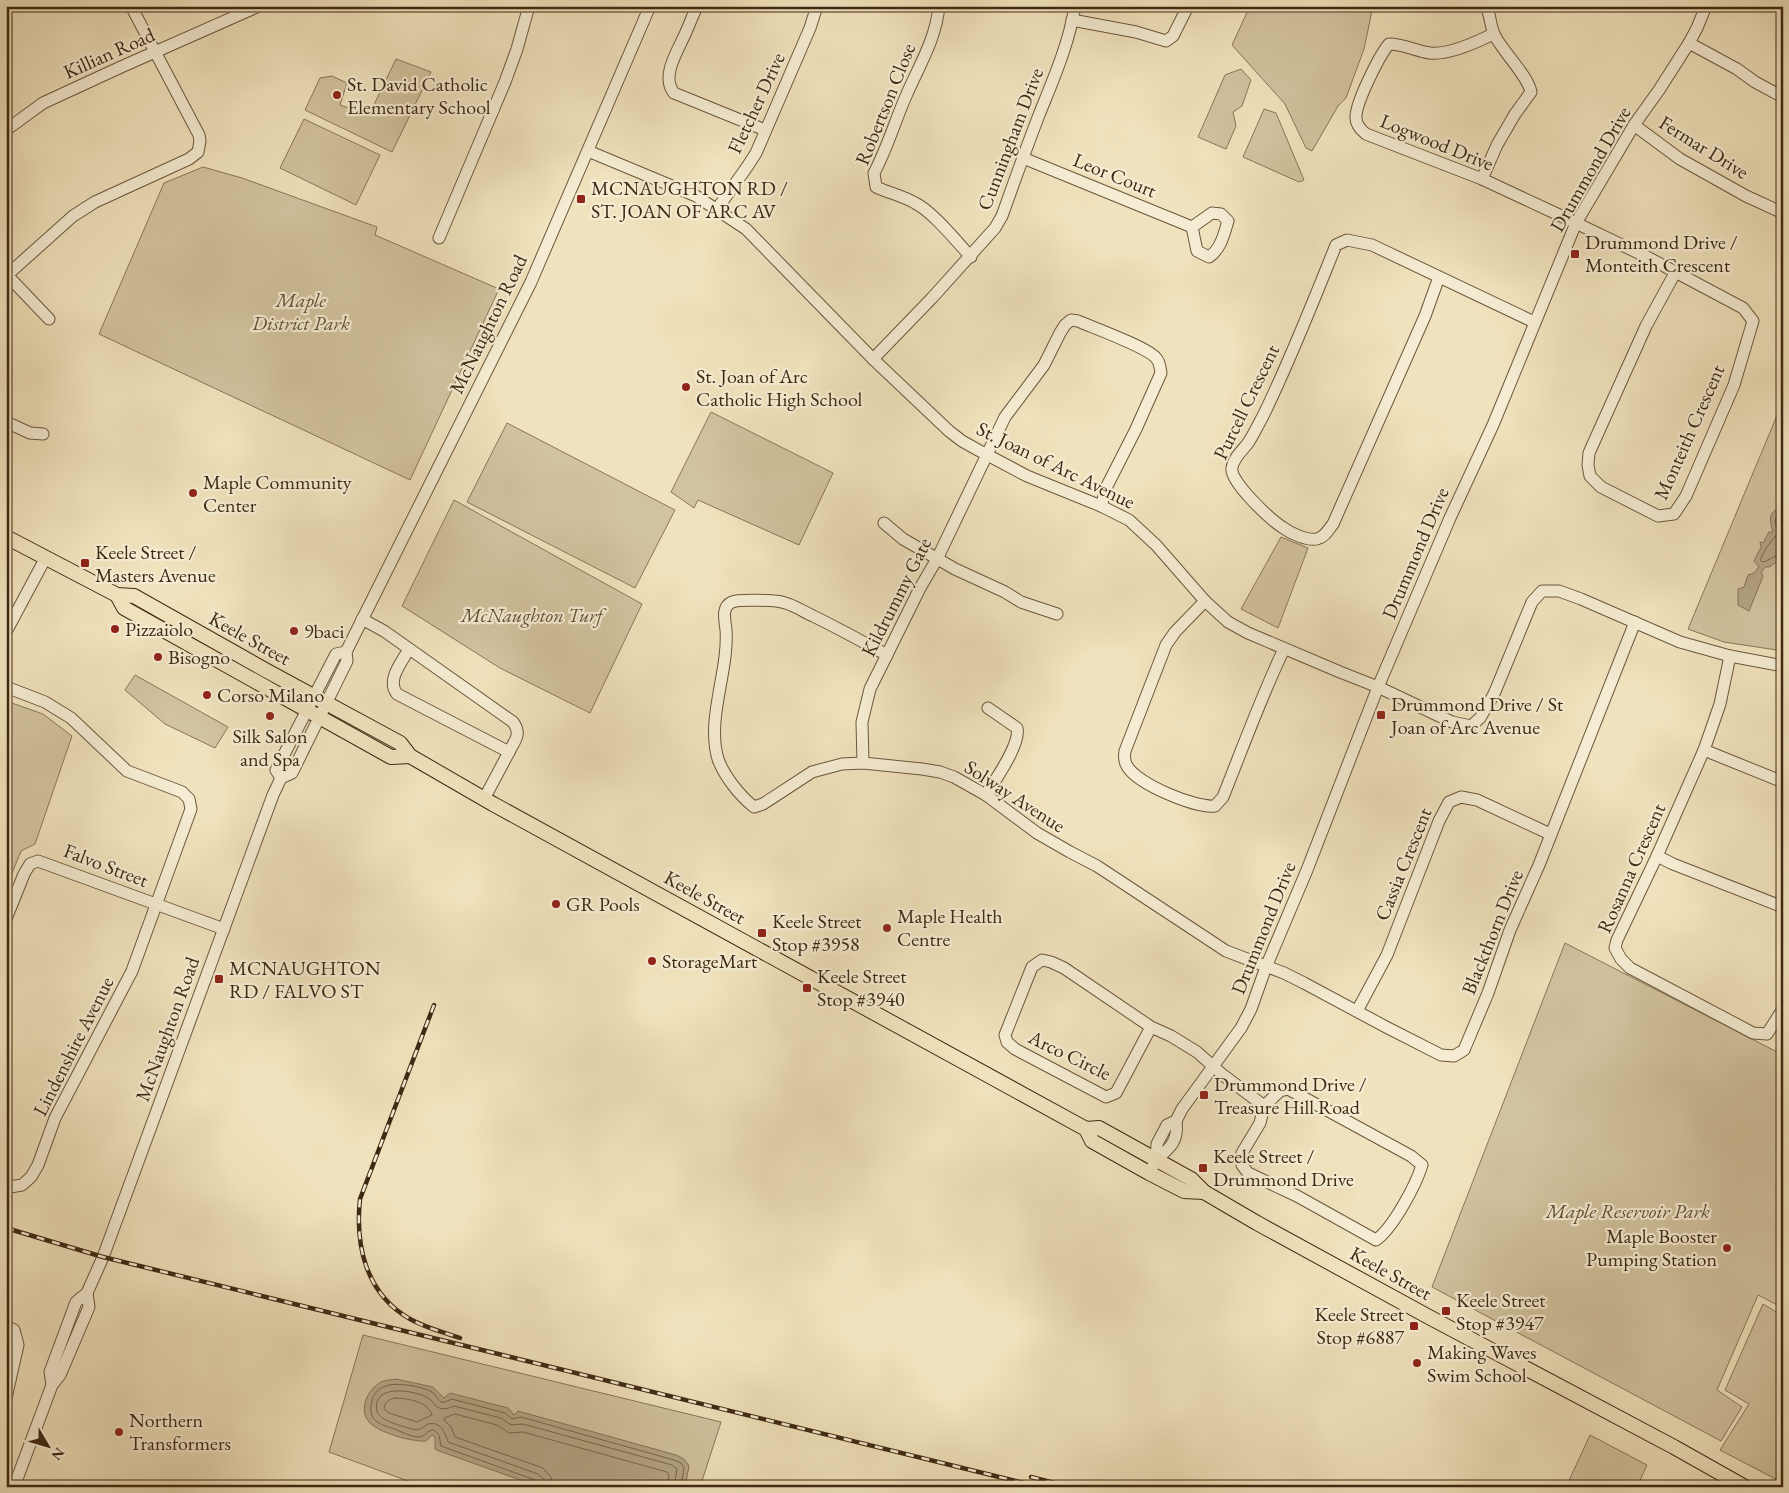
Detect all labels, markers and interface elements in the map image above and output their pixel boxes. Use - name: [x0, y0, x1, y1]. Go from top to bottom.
- street label: Killian Road: [59, 21, 160, 85]
- street label: Robertson Close: [849, 39, 921, 169]
- street label: Fletcher Drive: [721, 48, 791, 158]
- street label: Cunningham Drive: [971, 64, 1049, 214]
- place label: St. David Catholic Elementary School: [347, 71, 491, 120]
- marker: St. David Catholic Elementary School: [331, 89, 343, 101]
- street label: Drummond Drive: [1544, 101, 1637, 236]
- street label: Logwood Drive: [1376, 107, 1498, 177]
- street label: Fermar Drive: [1654, 109, 1754, 185]
- street label: Leor Court: [1070, 147, 1161, 204]
- place label: MCNAUGHTON RD / ST. JOAN OF ARC AV: [591, 175, 788, 224]
- marker: MCNAUGHTON RD / ST. JOAN OF ARC AV: [575, 193, 587, 205]
- place label: Drummond Drive / Monteith Crescent: [1585, 229, 1738, 278]
- marker: Drummond Drive / Monteith Crescent: [1569, 248, 1581, 260]
- street label: McNaughton Road: [443, 249, 533, 398]
- park label: Maple District Park: [251, 287, 350, 336]
- street label: Purcell Crescent: [1207, 340, 1285, 464]
- street label: Monteith Crescent: [1648, 360, 1731, 504]
- place label: St. Joan of Arc Catholic High School: [696, 363, 863, 412]
- marker: St. Joan of Arc Catholic High School: [680, 381, 692, 393]
- street label: St. Joan of Arc Avenue: [972, 415, 1140, 515]
- place label: Maple Community Center: [203, 469, 352, 518]
- street label: Drummond Drive: [1376, 483, 1455, 623]
- marker: Maple Community Center: [187, 487, 199, 499]
- street label: Kildrummy Gate: [855, 533, 937, 661]
- place label: Keele Street / Masters Avenue: [95, 539, 216, 588]
- marker: Keele Street / Masters Avenue: [79, 557, 91, 569]
- park label: McNaughton Turf: [460, 602, 608, 628]
- street label: Keele Street: [205, 605, 296, 671]
- place label: Pizzaiolo: [125, 616, 193, 642]
- place label: 9baci: [304, 618, 345, 644]
- marker: Pizzaiolo: [109, 623, 121, 635]
- marker: 9baci: [288, 625, 300, 637]
- place label: Bisogno: [168, 644, 230, 670]
- marker: Bisogno: [152, 651, 164, 663]
- place label: Corso Milano: [217, 682, 324, 708]
- marker: Corso Milano: [201, 689, 213, 701]
- place label: Drummond Drive / St Joan of Arc Avenue: [1389, 691, 1564, 740]
- marker: Drummond Drive / St Joan of Arc Avenue: [1375, 709, 1387, 721]
- marker: Silk Salon and Spa: [264, 710, 276, 722]
- place label: Silk Salon and Spa: [233, 723, 308, 772]
- street label: Solway Avenue: [960, 754, 1070, 838]
- street label: Rosanna Crescent: [1591, 798, 1671, 937]
- street label: Cassia Crescent: [1369, 803, 1438, 924]
- street label: Falvo Street: [60, 837, 153, 893]
- street label: Drummond Drive: [1225, 858, 1301, 998]
- street label: Keele Street: [660, 864, 751, 930]
- street label: Blackthorn Drive: [1455, 866, 1529, 998]
- place label: GR Pools: [566, 891, 640, 917]
- marker: GR Pools: [550, 898, 562, 910]
- place label: Maple Health Centre: [897, 903, 1003, 952]
- place label: Keele Street Stop #3958: [772, 908, 862, 957]
- marker: Maple Health Centre: [881, 922, 893, 934]
- marker: Keele Street Stop #3958: [756, 927, 768, 939]
- place label: StorageMart: [662, 948, 758, 974]
- street label: McNaughton Road: [129, 952, 205, 1105]
- place label: MCNAUGHTON RD / FALVO ST: [229, 955, 381, 1004]
- marker: StorageMart: [646, 955, 658, 967]
- place label: Keele Street Stop #3940: [817, 963, 907, 1012]
- street label: Lindenshire Avenue: [27, 972, 119, 1120]
- marker: MCNAUGHTON RD / FALVO ST: [213, 973, 225, 985]
- marker: Keele Street Stop #3940: [801, 982, 813, 994]
- street label: Arco Circle: [1024, 1023, 1116, 1086]
- place label: Drummond Drive / Treasure Hill Road: [1214, 1071, 1367, 1120]
- marker: Drummond Drive / Treasure Hill Road: [1198, 1089, 1210, 1101]
- place label: Keele Street / Drummond Drive: [1213, 1143, 1354, 1192]
- marker: Keele Street / Drummond Drive: [1197, 1162, 1209, 1174]
- park label: Maple Reservoir Park: [1545, 1198, 1710, 1224]
- place label: Maple Booster Pumping Station: [1586, 1223, 1717, 1272]
- street label: Keele Street: [1346, 1240, 1437, 1306]
- marker: Maple Booster Pumping Station: [1721, 1242, 1733, 1254]
- place label: Keele Street Stop #3947: [1456, 1287, 1546, 1336]
- place label: Keele Street Stop #6887: [1314, 1301, 1405, 1350]
- marker: Keele Street Stop #3947: [1440, 1305, 1452, 1317]
- marker: Keele Street Stop #6887: [1408, 1320, 1420, 1332]
- place label: Making Waves Swim School: [1427, 1339, 1537, 1388]
- marker: Making Waves Swim School: [1411, 1357, 1423, 1369]
- place label: Northern Transformers: [129, 1407, 231, 1456]
- north arrow: [22, 1420, 72, 1470]
- marker: Northern Transformers: [113, 1426, 125, 1438]
- text: N: [47, 1444, 69, 1465]

